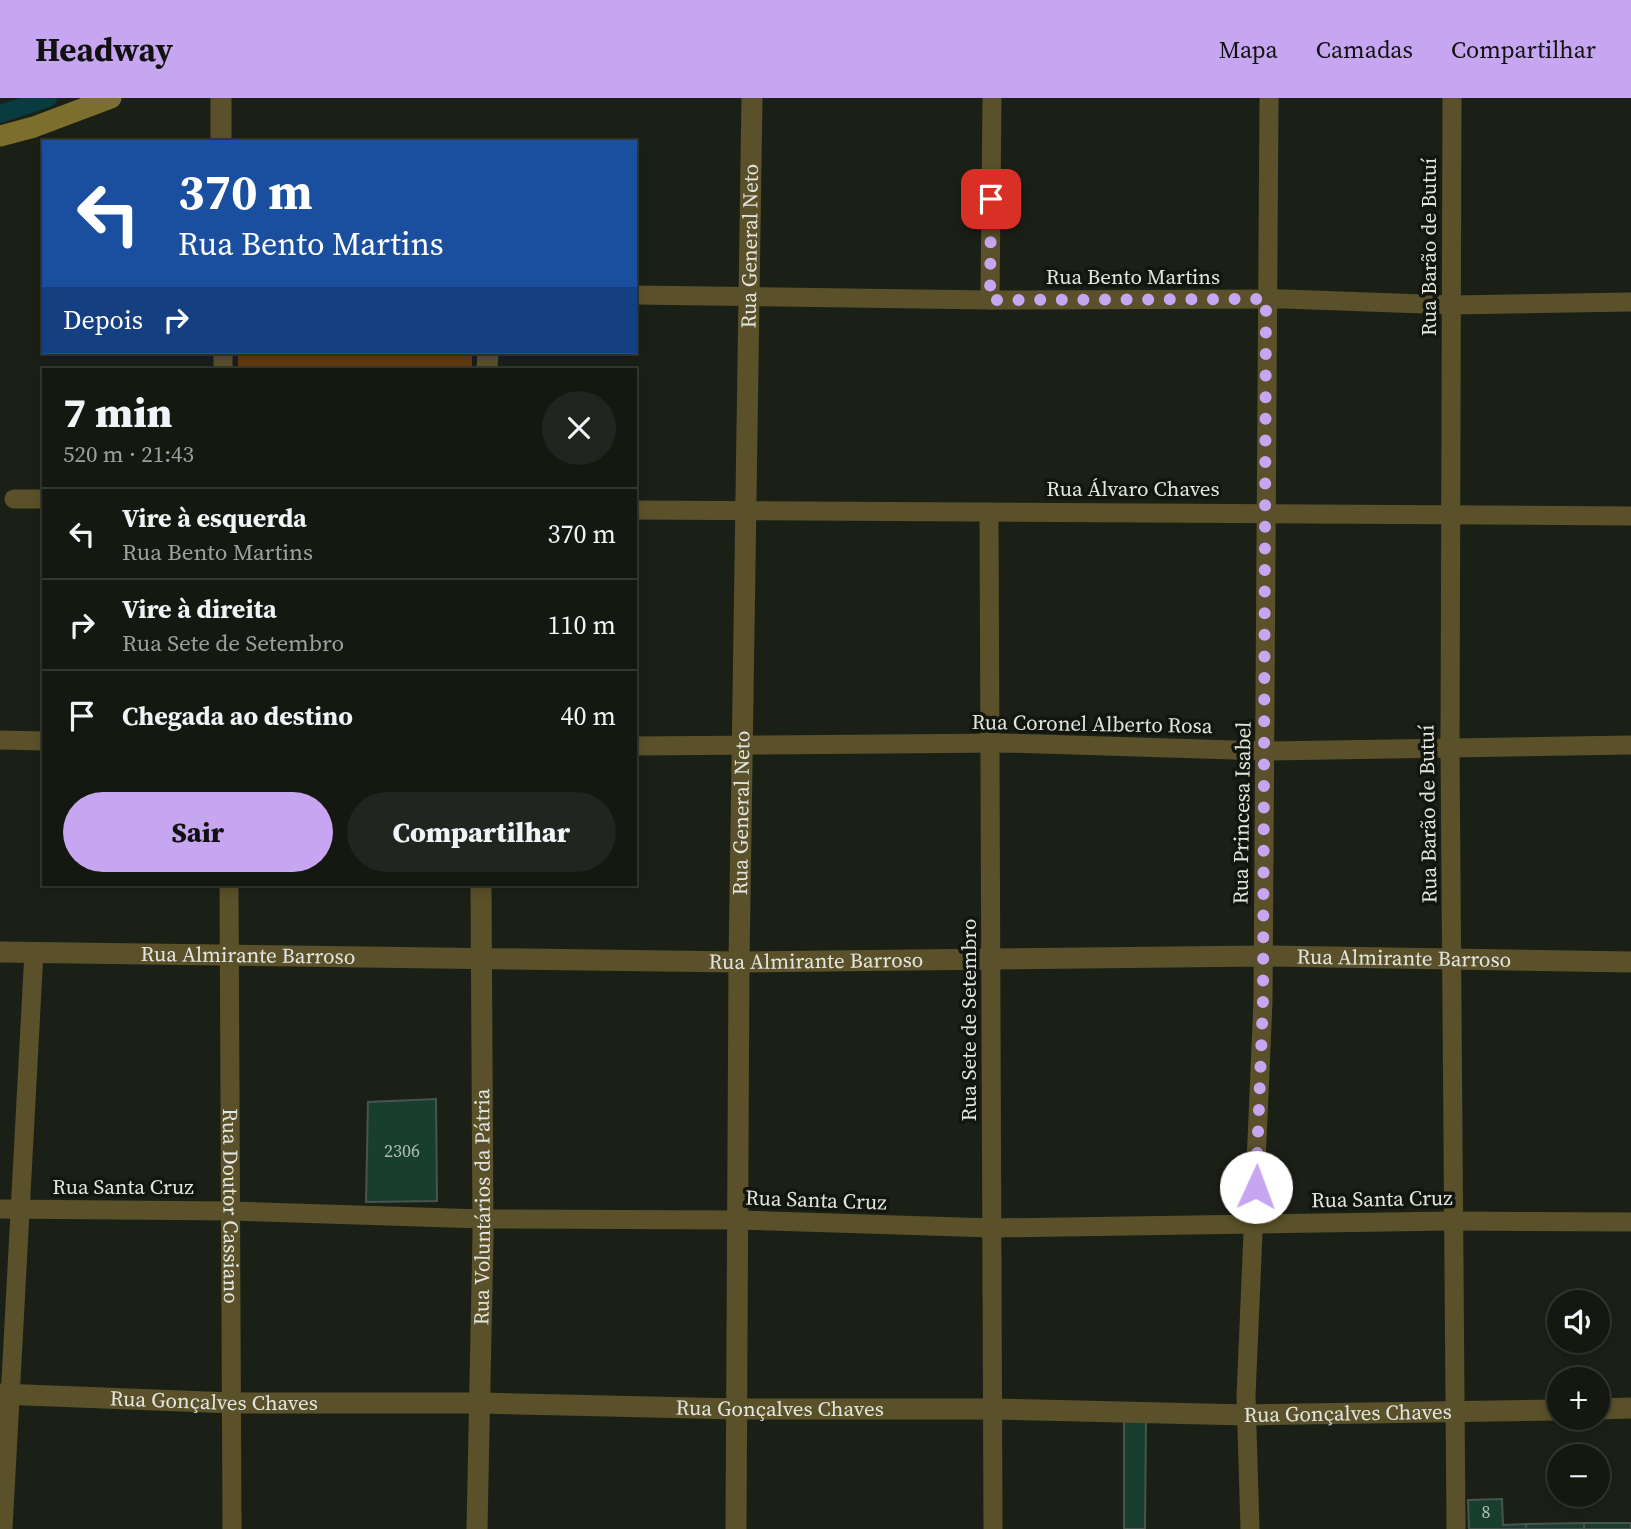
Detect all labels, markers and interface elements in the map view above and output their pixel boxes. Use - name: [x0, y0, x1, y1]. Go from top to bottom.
- text: Headway: [35, 27, 173, 72]
- text: Mapa: [1219, 33, 1278, 66]
- text: Camadas: [1316, 33, 1413, 66]
- text: Compartilhar: [1451, 33, 1596, 66]
- text: 370 m: [178, 158, 313, 225]
- street label: Rua Barão de Butuí: [1414, 158, 1443, 336]
- street label: Rua General Neto: [734, 164, 765, 329]
- icon: left: [63, 168, 154, 259]
- pin: [961, 169, 1021, 229]
- icon: arrive: [972, 180, 1010, 218]
- text: Rua Bento Martins: [178, 222, 444, 266]
- street label: Rua Bento Martins: [1046, 262, 1220, 291]
- icon: right: [157, 301, 195, 339]
- text: Depois: [63, 302, 143, 338]
- text: 7 min: [63, 383, 173, 441]
- button: close: [542, 391, 616, 465]
- text: 520 m · 21:43: [63, 438, 194, 470]
- street label: Rua Álvaro Chaves: [1046, 474, 1220, 503]
- text: Vire à esquerda: [122, 500, 307, 536]
- icon: left: [63, 515, 101, 553]
- text: 370 m: [548, 516, 616, 552]
- text: Rua Bento Martins: [122, 536, 313, 568]
- text: Vire à direita: [122, 591, 277, 627]
- icon: right: [63, 606, 101, 644]
- text: 110 m: [548, 607, 616, 643]
- text: Rua Sete de Setembro: [122, 627, 344, 659]
- icon: arrive: [63, 697, 101, 735]
- text: Chegada ao destino: [122, 698, 353, 734]
- text: 40 m: [561, 698, 616, 734]
- street label: Rua Coronel Alberto Rosa: [971, 707, 1213, 740]
- street label: Rua Princesa Isabel: [1225, 721, 1258, 905]
- street label: Rua Barão de Butuí: [1411, 724, 1444, 904]
- street label: Rua General Neto: [725, 731, 756, 896]
- button: Sair: [63, 792, 333, 872]
- button: Compartilhar: [347, 792, 616, 872]
- street label: Rua Sete de Setembro: [954, 919, 983, 1121]
- street label: Rua Almirante Barroso: [140, 939, 355, 971]
- street label: Rua Almirante Barroso: [1296, 942, 1511, 974]
- street label: Rua Almirante Barroso: [708, 945, 923, 976]
- street label: Rua Voluntários da Pátria: [466, 1088, 497, 1326]
- street label: Rua Doutor Cassiano: [216, 1108, 246, 1304]
- house number: 2306: [384, 1138, 420, 1163]
- position arrow: [1219, 1150, 1293, 1224]
- street label: Rua Santa Cruz: [52, 1172, 194, 1201]
- street label: Rua Santa Cruz: [745, 1183, 888, 1216]
- street label: Rua Santa Cruz: [1311, 1183, 1453, 1214]
- map controls: [1547, 1290, 1610, 1507]
- button: sound: [1547, 1290, 1610, 1353]
- button: +: [1547, 1367, 1610, 1430]
- street label: Rua Gonçalves Chaves: [109, 1383, 318, 1417]
- street label: Rua Gonçalves Chaves: [675, 1393, 884, 1423]
- street label: Rua Gonçalves Chaves: [1243, 1397, 1452, 1429]
- button: −: [1547, 1444, 1610, 1507]
- house number: 8: [1482, 1499, 1491, 1524]

